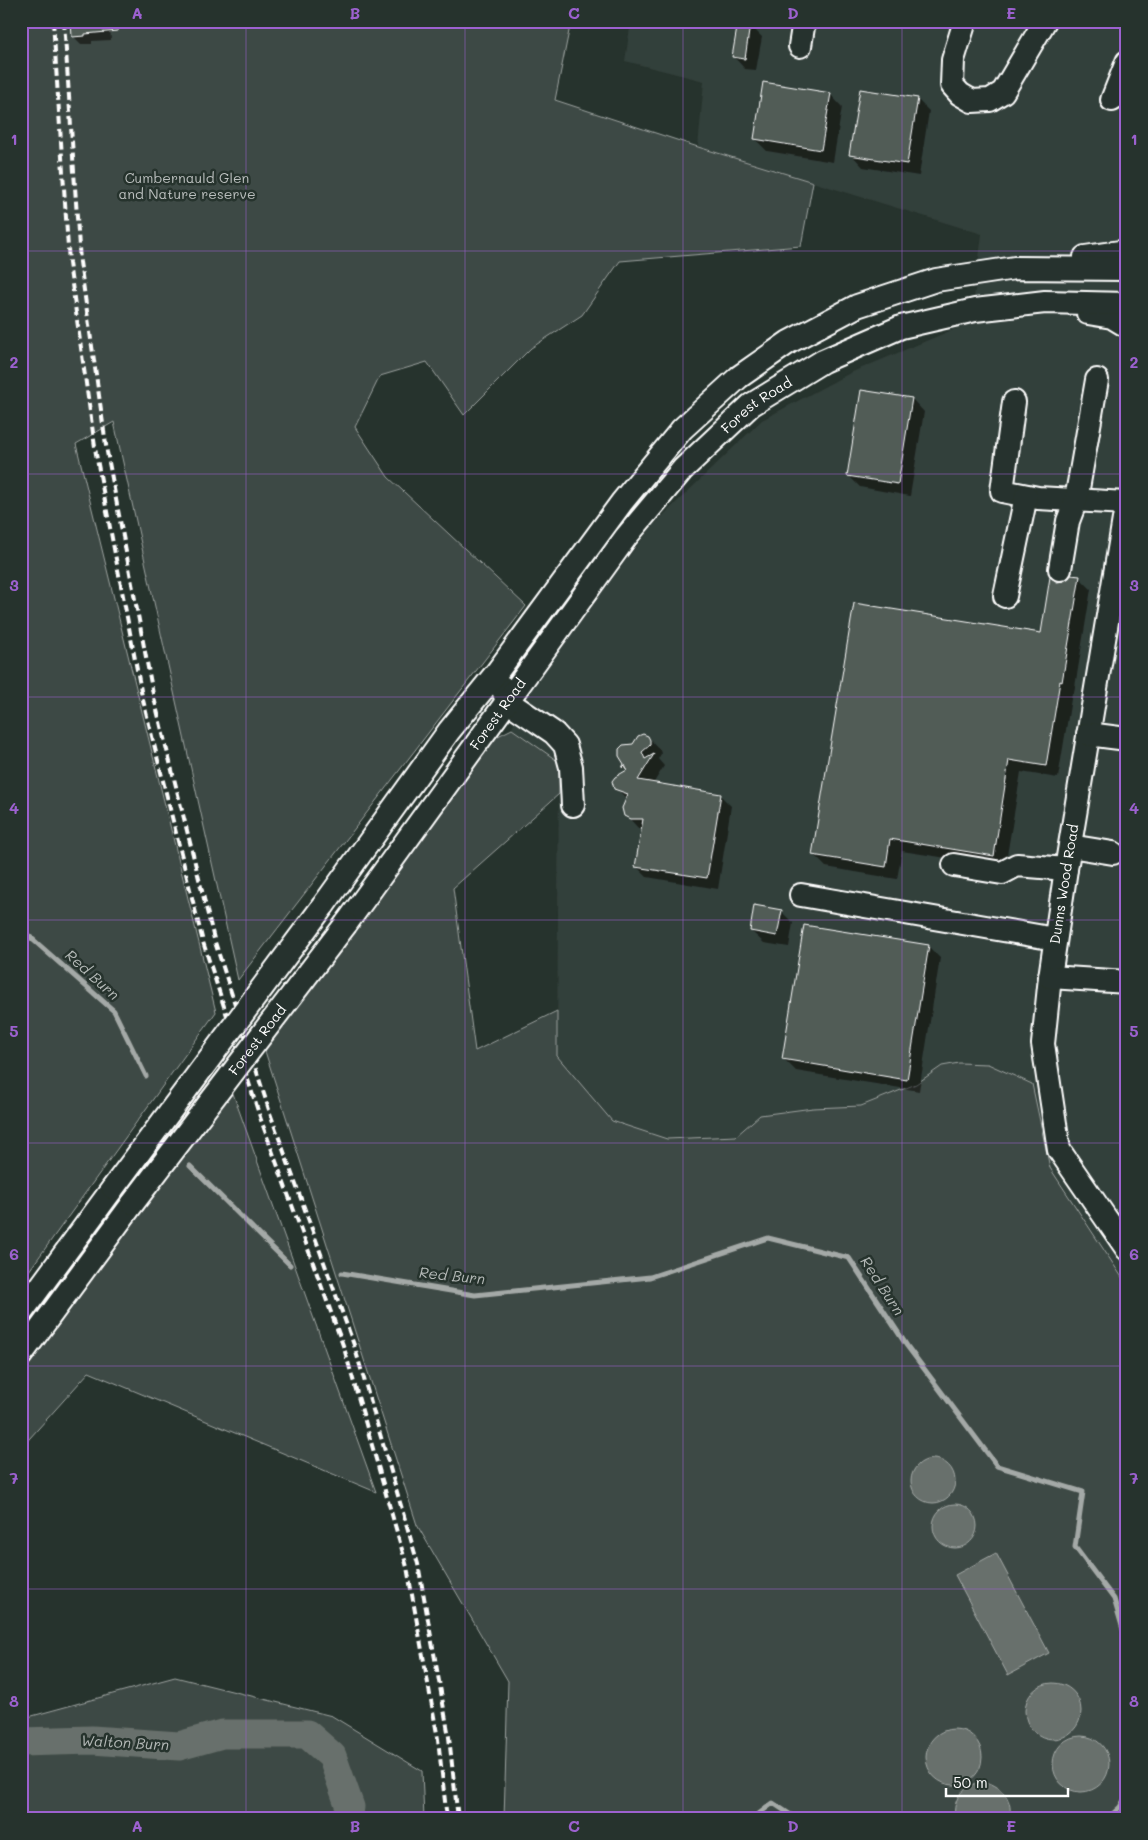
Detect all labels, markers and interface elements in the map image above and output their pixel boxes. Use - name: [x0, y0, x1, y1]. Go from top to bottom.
- text: A: [131, 2, 143, 23]
- text: B: [350, 2, 360, 23]
- text: C: [568, 2, 580, 23]
- text: D: [787, 2, 799, 23]
- text: E: [1006, 2, 1016, 23]
- text: 1: [10, 128, 18, 149]
- text: 1: [1130, 128, 1138, 149]
- park label: Cumbernauld Glen and Nature reserve: [118, 168, 256, 203]
- text: 2: [10, 351, 19, 372]
- text: 2: [1130, 351, 1139, 372]
- street label: Forest Road: [717, 372, 795, 438]
- text: 3: [9, 574, 19, 595]
- text: 3: [1129, 574, 1139, 595]
- street label: Forest Road: [465, 674, 530, 754]
- text: 4: [9, 797, 19, 818]
- text: 4: [1129, 797, 1139, 818]
- street label: Dunns Wood Road: [1045, 822, 1082, 945]
- water label: Red Burn: [61, 945, 124, 1004]
- street label: Forest Road: [224, 1000, 290, 1079]
- text: 5: [9, 1020, 19, 1041]
- text: 5: [1129, 1020, 1139, 1041]
- text: 6: [9, 1243, 19, 1264]
- text: 6: [1129, 1243, 1139, 1264]
- water label: Red Burn: [856, 1252, 909, 1319]
- water label: Red Burn: [418, 1262, 486, 1288]
- text: 7: [10, 1467, 19, 1488]
- text: 7: [1130, 1467, 1139, 1488]
- text: 8: [9, 1690, 19, 1711]
- text: 8: [1129, 1690, 1139, 1711]
- water label: Walton Burn: [80, 1730, 170, 1754]
- scale bar: [946, 1765, 1068, 1797]
- text: 50 m: [953, 1772, 988, 1792]
- text: A: [131, 1815, 143, 1836]
- text: B: [350, 1815, 360, 1836]
- text: C: [568, 1815, 580, 1836]
- text: D: [787, 1815, 799, 1836]
- text: E: [1006, 1815, 1016, 1836]

